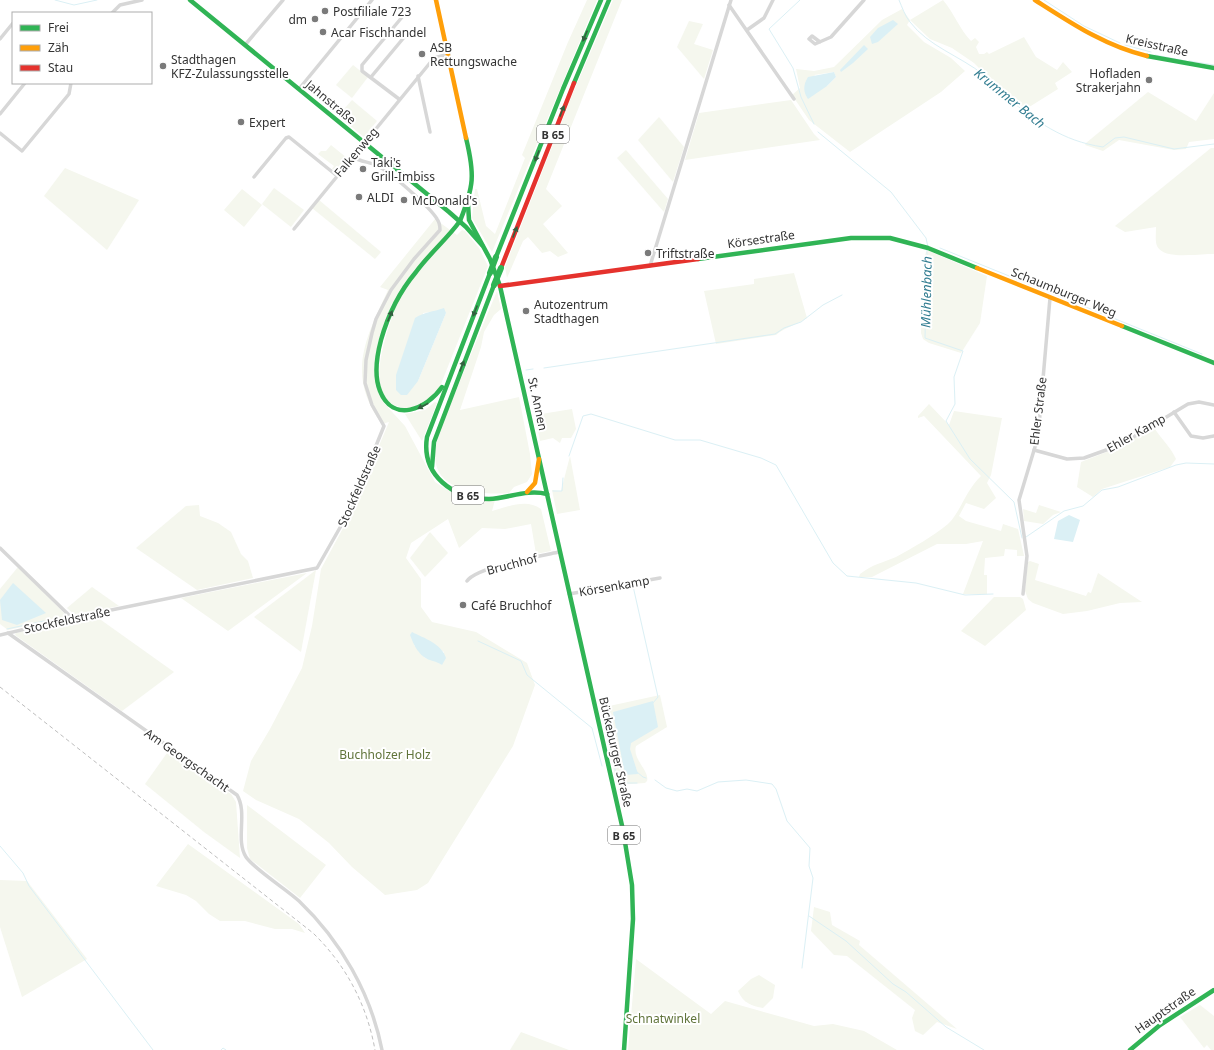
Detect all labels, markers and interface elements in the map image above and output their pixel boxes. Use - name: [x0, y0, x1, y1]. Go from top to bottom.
- place label: Postfiliale 723: [333, 3, 411, 20]
- marker: Postfiliale 723: [320, 6, 330, 16]
- place label: dm: [288, 11, 307, 28]
- legend: [12, 12, 152, 84]
- marker: dm: [310, 14, 320, 24]
- text: Frei: [48, 19, 69, 36]
- place label: Acar Fischhandel: [331, 24, 426, 41]
- marker: Acar Fischhandel: [318, 27, 328, 37]
- one-way arrow: [582, 30, 588, 42]
- street label: Kreisstraße: [1124, 30, 1190, 60]
- text: Zäh: [48, 39, 69, 56]
- place label: ASB Rettungswache: [430, 39, 517, 70]
- marker: ASB Rettungswache: [417, 49, 427, 59]
- place label: Stadthagen KFZ-Zulassungsstelle: [171, 51, 289, 82]
- text: Stau: [48, 59, 73, 76]
- marker: Stadthagen KFZ-Zulassungsstelle: [158, 61, 168, 71]
- water label: Krummer Bach: [971, 64, 1049, 132]
- place label: Hofladen Strakerjahn: [1076, 65, 1141, 96]
- street label: Jahnstraße: [302, 75, 360, 128]
- marker: Hofladen Strakerjahn: [1144, 75, 1154, 85]
- one-way arrow: [560, 105, 566, 117]
- place label: Expert: [249, 114, 286, 131]
- marker: Expert: [236, 117, 246, 127]
- street label: Falkenweg: [330, 123, 382, 181]
- road number: B 65: [537, 125, 569, 143]
- one-way arrow: [533, 151, 539, 163]
- place label: Taki's Grill-Imbiss: [371, 154, 435, 185]
- marker: Taki's Grill-Imbiss: [358, 164, 368, 174]
- place label: ALDI: [367, 189, 394, 206]
- marker: ALDI: [354, 192, 364, 202]
- place label: McDonald's: [412, 192, 478, 209]
- marker: McDonald's: [399, 195, 409, 205]
- one-way arrow: [512, 226, 518, 238]
- street label: Körsestraße: [726, 226, 796, 252]
- place label: Triftstraße: [656, 245, 715, 262]
- marker: Triftstraße: [643, 248, 653, 258]
- water label: Mühlenbach: [916, 256, 936, 328]
- street label: Schaumburger Weg: [1009, 263, 1119, 321]
- place label: Autozentrum Stadthagen: [534, 296, 608, 327]
- one-way arrow: [471, 305, 477, 317]
- marker: Autozentrum Stadthagen: [521, 306, 531, 316]
- one-way arrow: [387, 310, 393, 321]
- one-way arrow: [460, 360, 466, 372]
- street label: St. Annen: [524, 376, 552, 432]
- street label: Ehler Straße: [1025, 376, 1051, 446]
- one-way arrow: [417, 403, 429, 409]
- street label: Ehler Kamp: [1104, 410, 1168, 456]
- street label: Stockfeldstraße: [333, 442, 385, 529]
- road number: B 65: [452, 486, 484, 504]
- street label: Bruchhof: [485, 549, 540, 579]
- street label: Körsenkamp: [577, 571, 651, 601]
- place label: Café Bruchhof: [471, 597, 552, 614]
- marker: Café Bruchhof: [458, 600, 468, 610]
- street label: Stockfeldstraße: [22, 603, 112, 637]
- street label: Bückeburger Straße: [595, 695, 637, 809]
- street label: Am Georgschacht: [141, 724, 233, 796]
- park label: Buchholzer Holz: [339, 746, 431, 763]
- road number: B 65: [608, 826, 640, 844]
- street label: Hauptstraße: [1131, 983, 1199, 1037]
- park label: Schnatwinkel: [626, 1010, 700, 1027]

